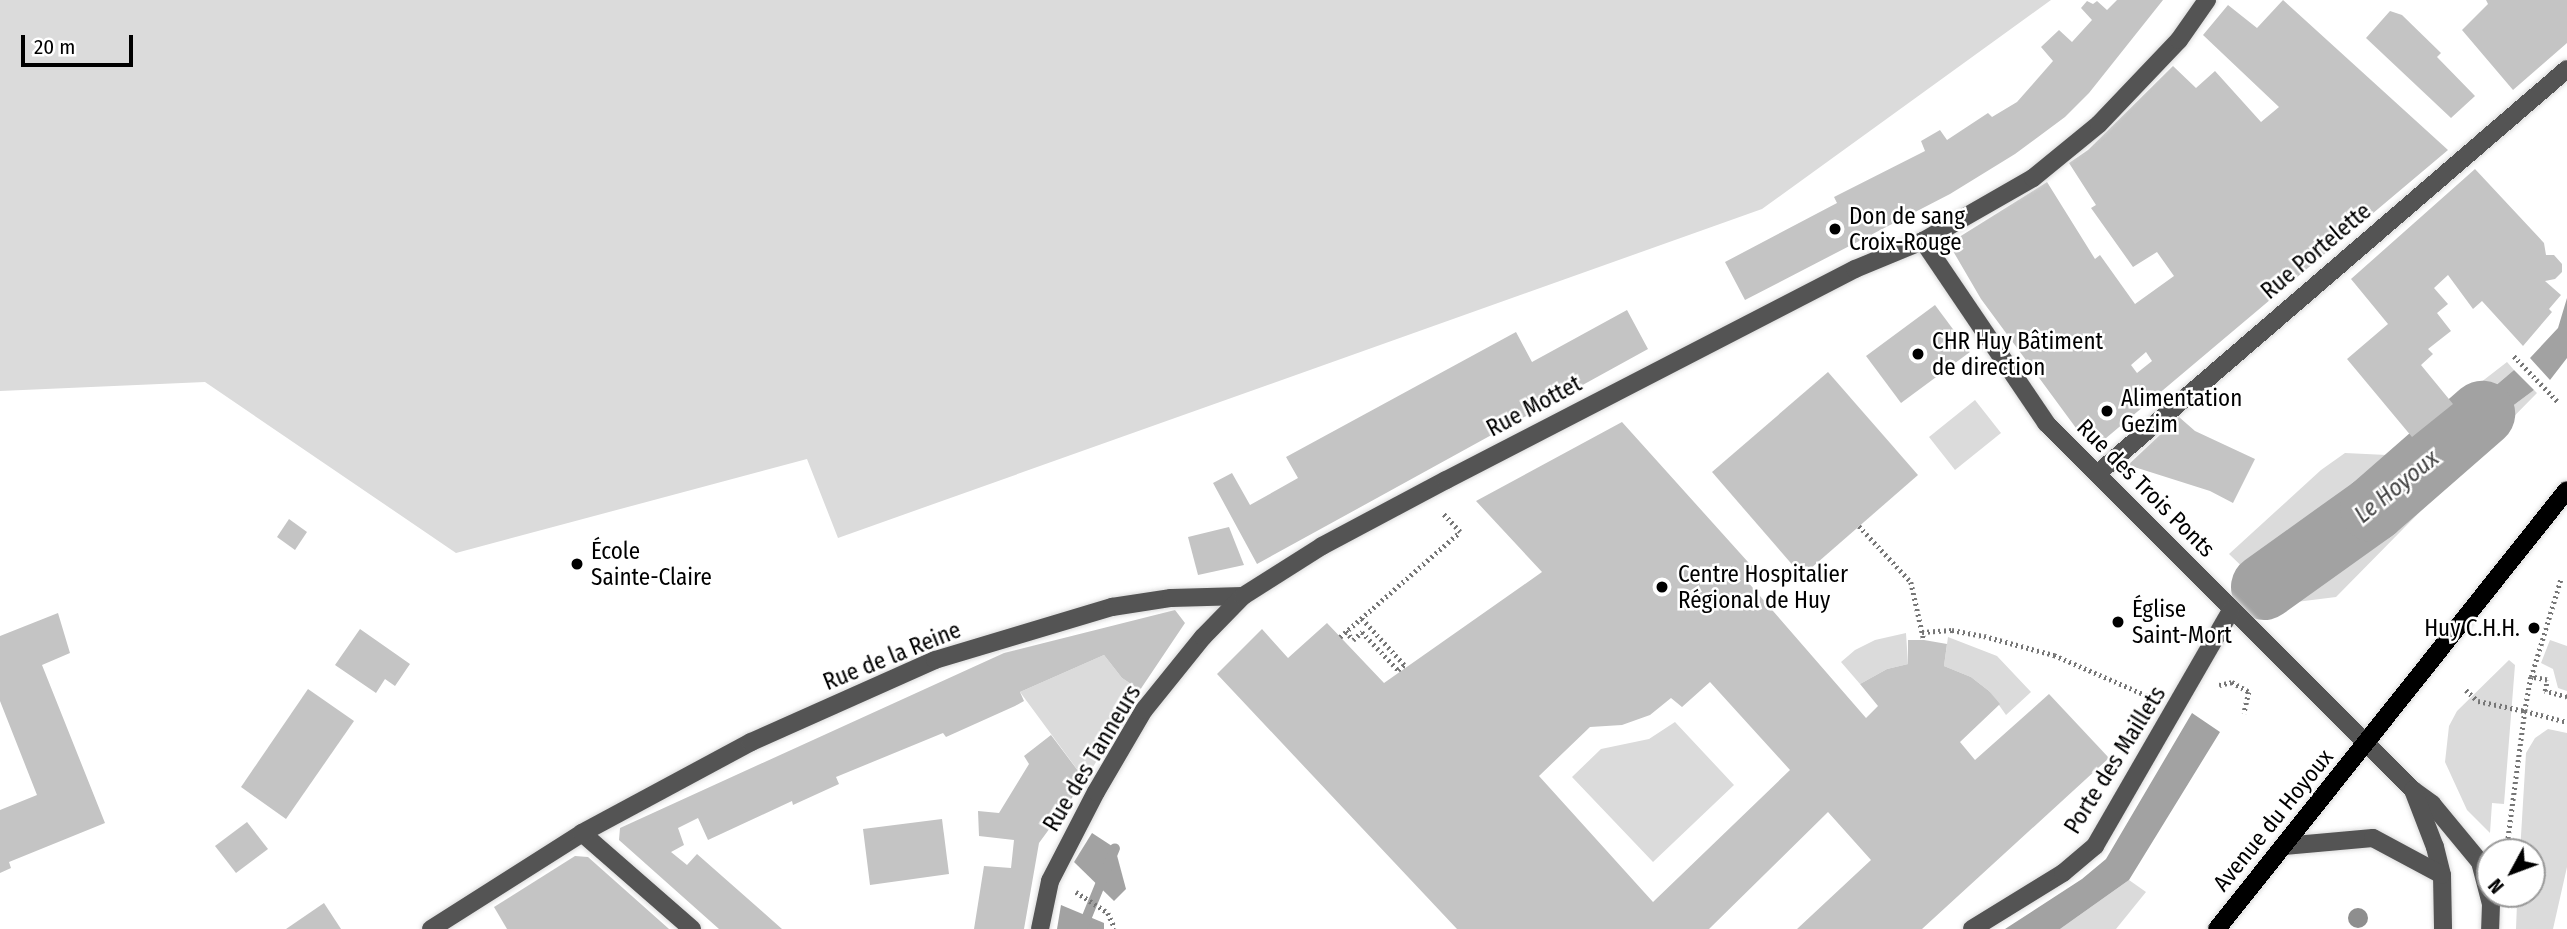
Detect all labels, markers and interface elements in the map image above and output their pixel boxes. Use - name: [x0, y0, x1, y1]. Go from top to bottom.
- scale bar: [24, 21, 136, 65]
- text: 20 m: [34, 34, 75, 60]
- street label: Rue Portelette: [2256, 197, 2376, 305]
- place label: Don de sang Croix-Rouge: [1849, 202, 1965, 256]
- marker: Don de sang Croix-Rouge: [1827, 221, 1843, 237]
- place label: CHR Huy Bâtiment de direction: [1932, 327, 2103, 381]
- marker: CHR Huy Bâtiment de direction: [1910, 346, 1926, 362]
- street label: Rue Mottet: [1482, 370, 1586, 442]
- place label: Alimentation Gezim: [2121, 384, 2242, 438]
- marker: Alimentation Gezim: [2099, 403, 2115, 419]
- street label: Rue des Trois Ponts: [2071, 413, 2221, 563]
- water label: Le Hoyoux: [2349, 444, 2445, 530]
- place label: École Sainte-Claire: [591, 537, 712, 591]
- marker: École Sainte-Claire: [569, 556, 585, 572]
- place label: Centre Hospitalier Régional de Huy: [1678, 560, 1848, 614]
- marker: Centre Hospitalier Régional de Huy: [1652, 577, 1672, 597]
- place label: Église Saint-Mort: [2132, 595, 2232, 649]
- marker: Église Saint-Mort: [2110, 614, 2126, 630]
- place label: Huy C.H.H.: [2424, 614, 2520, 642]
- street label: Rue de la Reine: [819, 616, 965, 696]
- marker: Huy C.H.H.: [2526, 620, 2542, 636]
- street label: Rue des Tanneurs: [1037, 680, 1147, 836]
- street label: Porte des Maillets: [2059, 681, 2171, 839]
- street label: Avenue du Hoyoux: [2207, 743, 2339, 897]
- north arrow: [2476, 838, 2546, 908]
- text: N: [2484, 874, 2509, 898]

